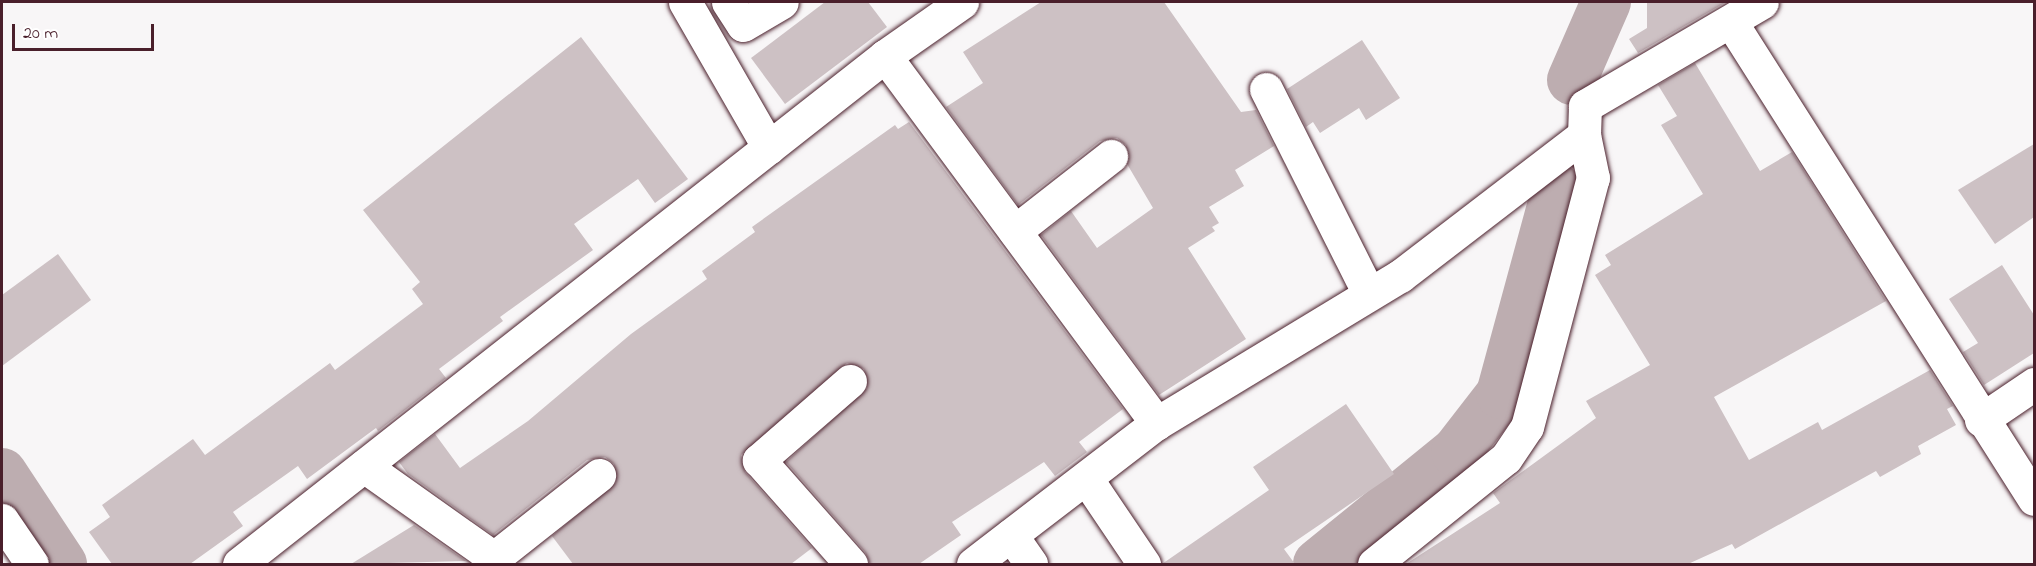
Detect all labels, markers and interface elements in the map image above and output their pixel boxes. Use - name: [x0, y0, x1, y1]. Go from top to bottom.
- scale bar: [15, 12, 158, 50]
- text: 20 m: [23, 21, 58, 47]

